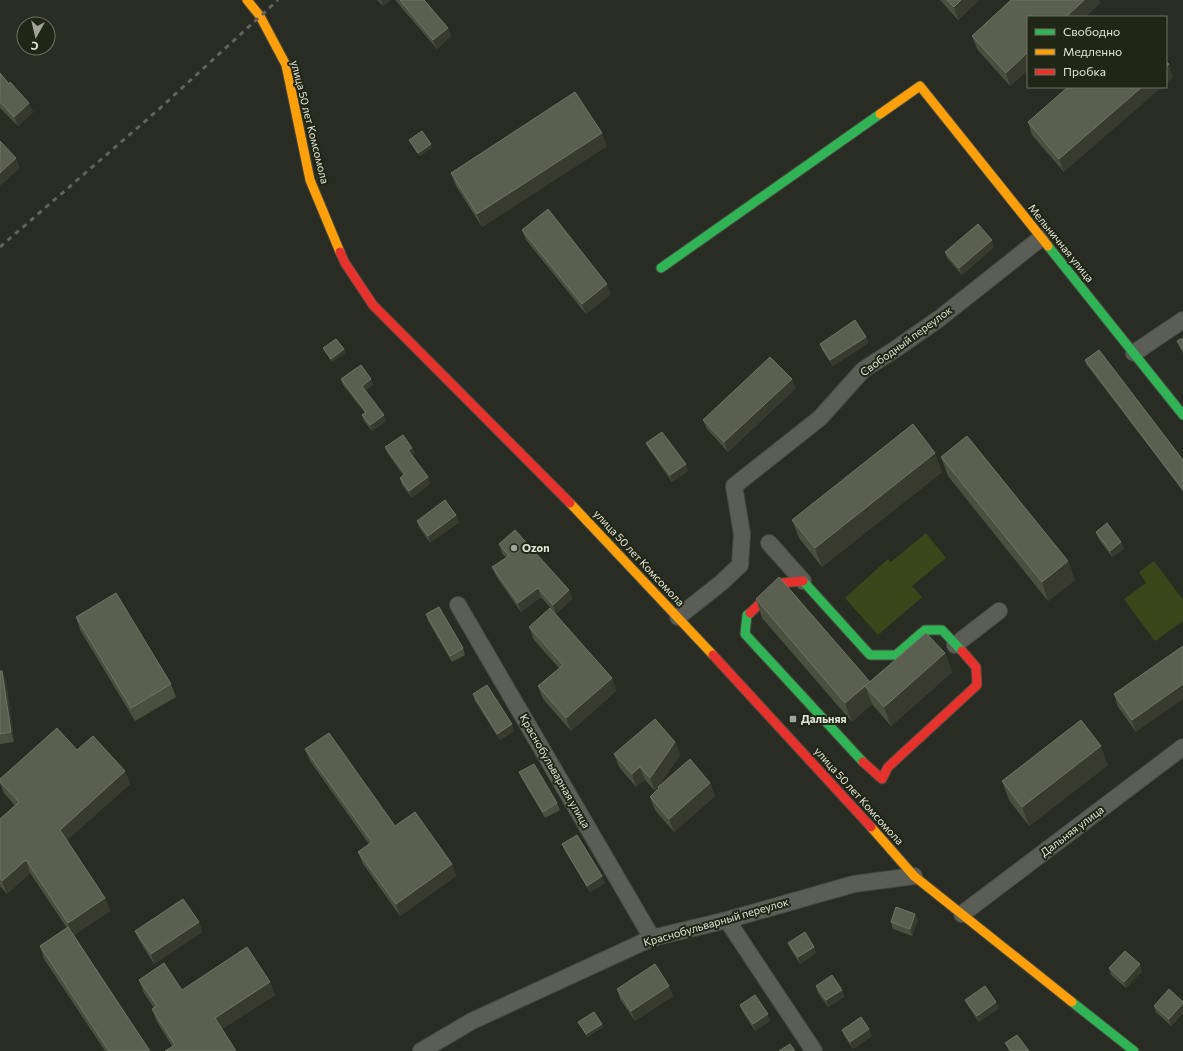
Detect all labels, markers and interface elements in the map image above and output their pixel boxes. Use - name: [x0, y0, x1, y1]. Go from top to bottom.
- north arrow: [16, 16, 56, 56]
- legend: [1027, 16, 1167, 88]
- text: Свободно: [1063, 24, 1120, 38]
- text: С: [29, 39, 39, 53]
- text: Медленно: [1063, 44, 1122, 58]
- street label: улица 50 лет Комсомола: [289, 59, 332, 185]
- text: Пробка: [1063, 64, 1106, 78]
- street label: Мельничная улица: [1026, 201, 1097, 284]
- street label: Свободный переулок: [857, 303, 954, 378]
- street label: улица 50 лет Комсомола: [591, 507, 687, 608]
- place label: Ozon: [522, 541, 550, 554]
- marker: Ozon: [509, 543, 519, 553]
- street label: Краснобульварная улица: [517, 711, 593, 830]
- place label: Дальняя: [801, 712, 847, 725]
- marker: Дальняя: [788, 714, 798, 724]
- street label: улица 50 лет Комсомола: [812, 744, 907, 847]
- street label: Дальняя улица: [1037, 802, 1106, 859]
- street label: Краснобульварный переулок: [642, 894, 790, 949]

